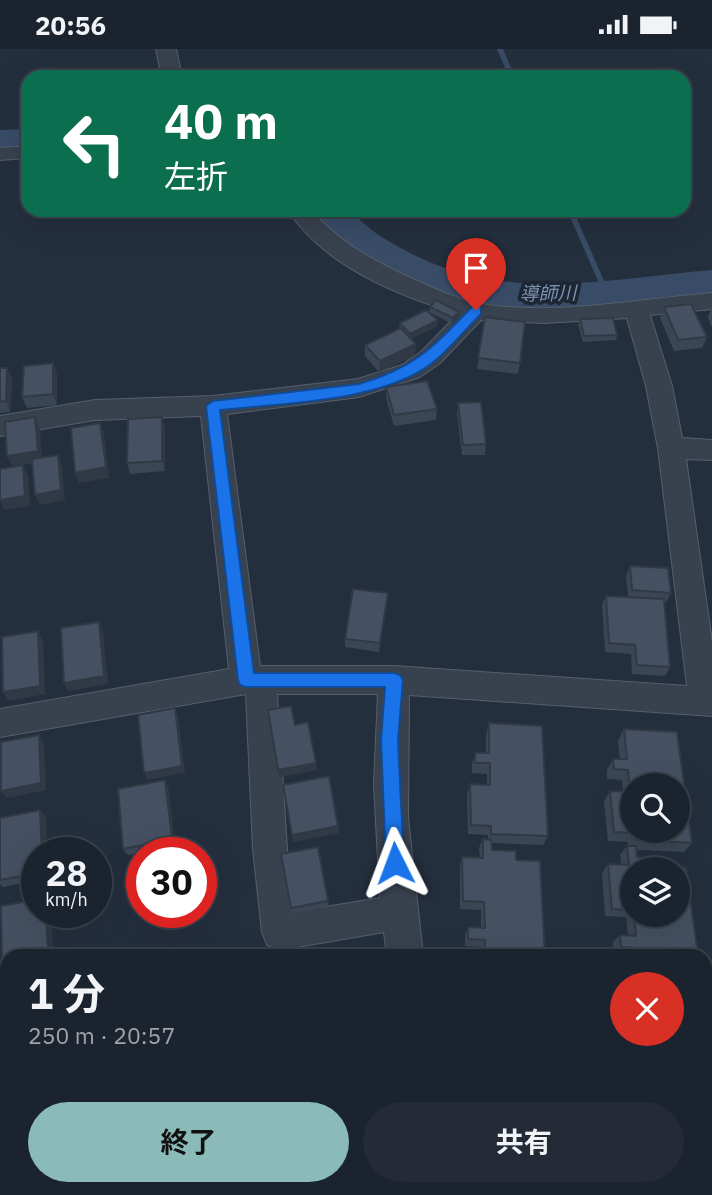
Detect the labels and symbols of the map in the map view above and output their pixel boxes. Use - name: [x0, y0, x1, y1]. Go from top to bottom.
- pin: [446, 238, 506, 310]
- water label: 導師川: [519, 280, 579, 305]
- position arrow: [358, 826, 432, 900]
- speed limit sign: 30: [126, 837, 217, 928]

